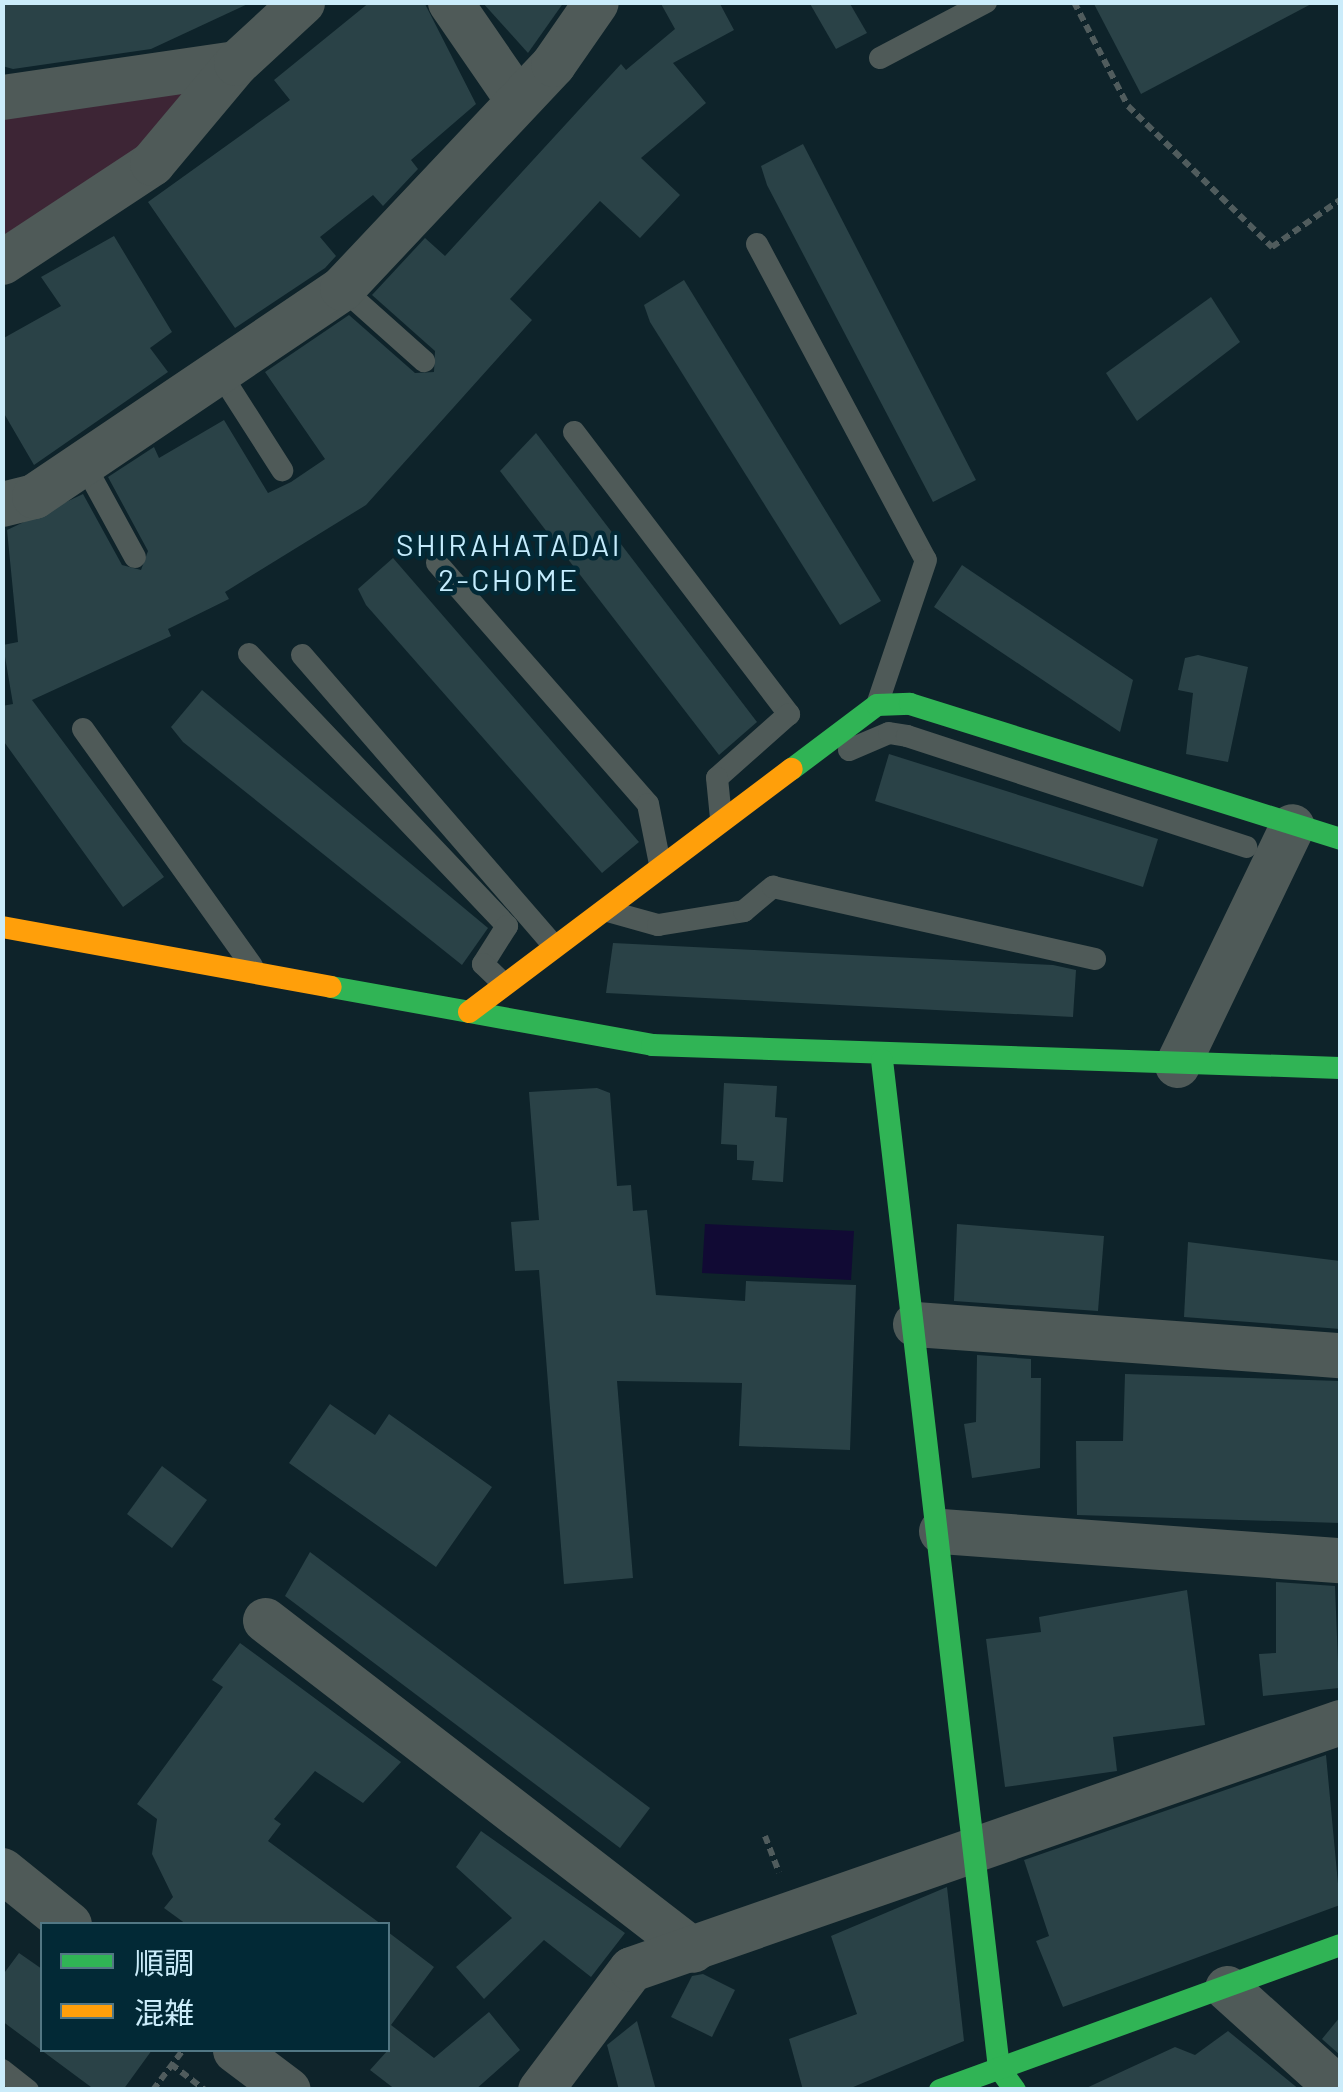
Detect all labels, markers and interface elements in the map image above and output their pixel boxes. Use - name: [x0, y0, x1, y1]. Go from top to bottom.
- district label: SHIRAHATADAI 2-CHOME: [396, 526, 622, 596]
- legend: [40, 1922, 390, 2052]
- text: 順調: [134, 1944, 194, 1980]
- text: 混雑: [134, 1994, 194, 2030]

